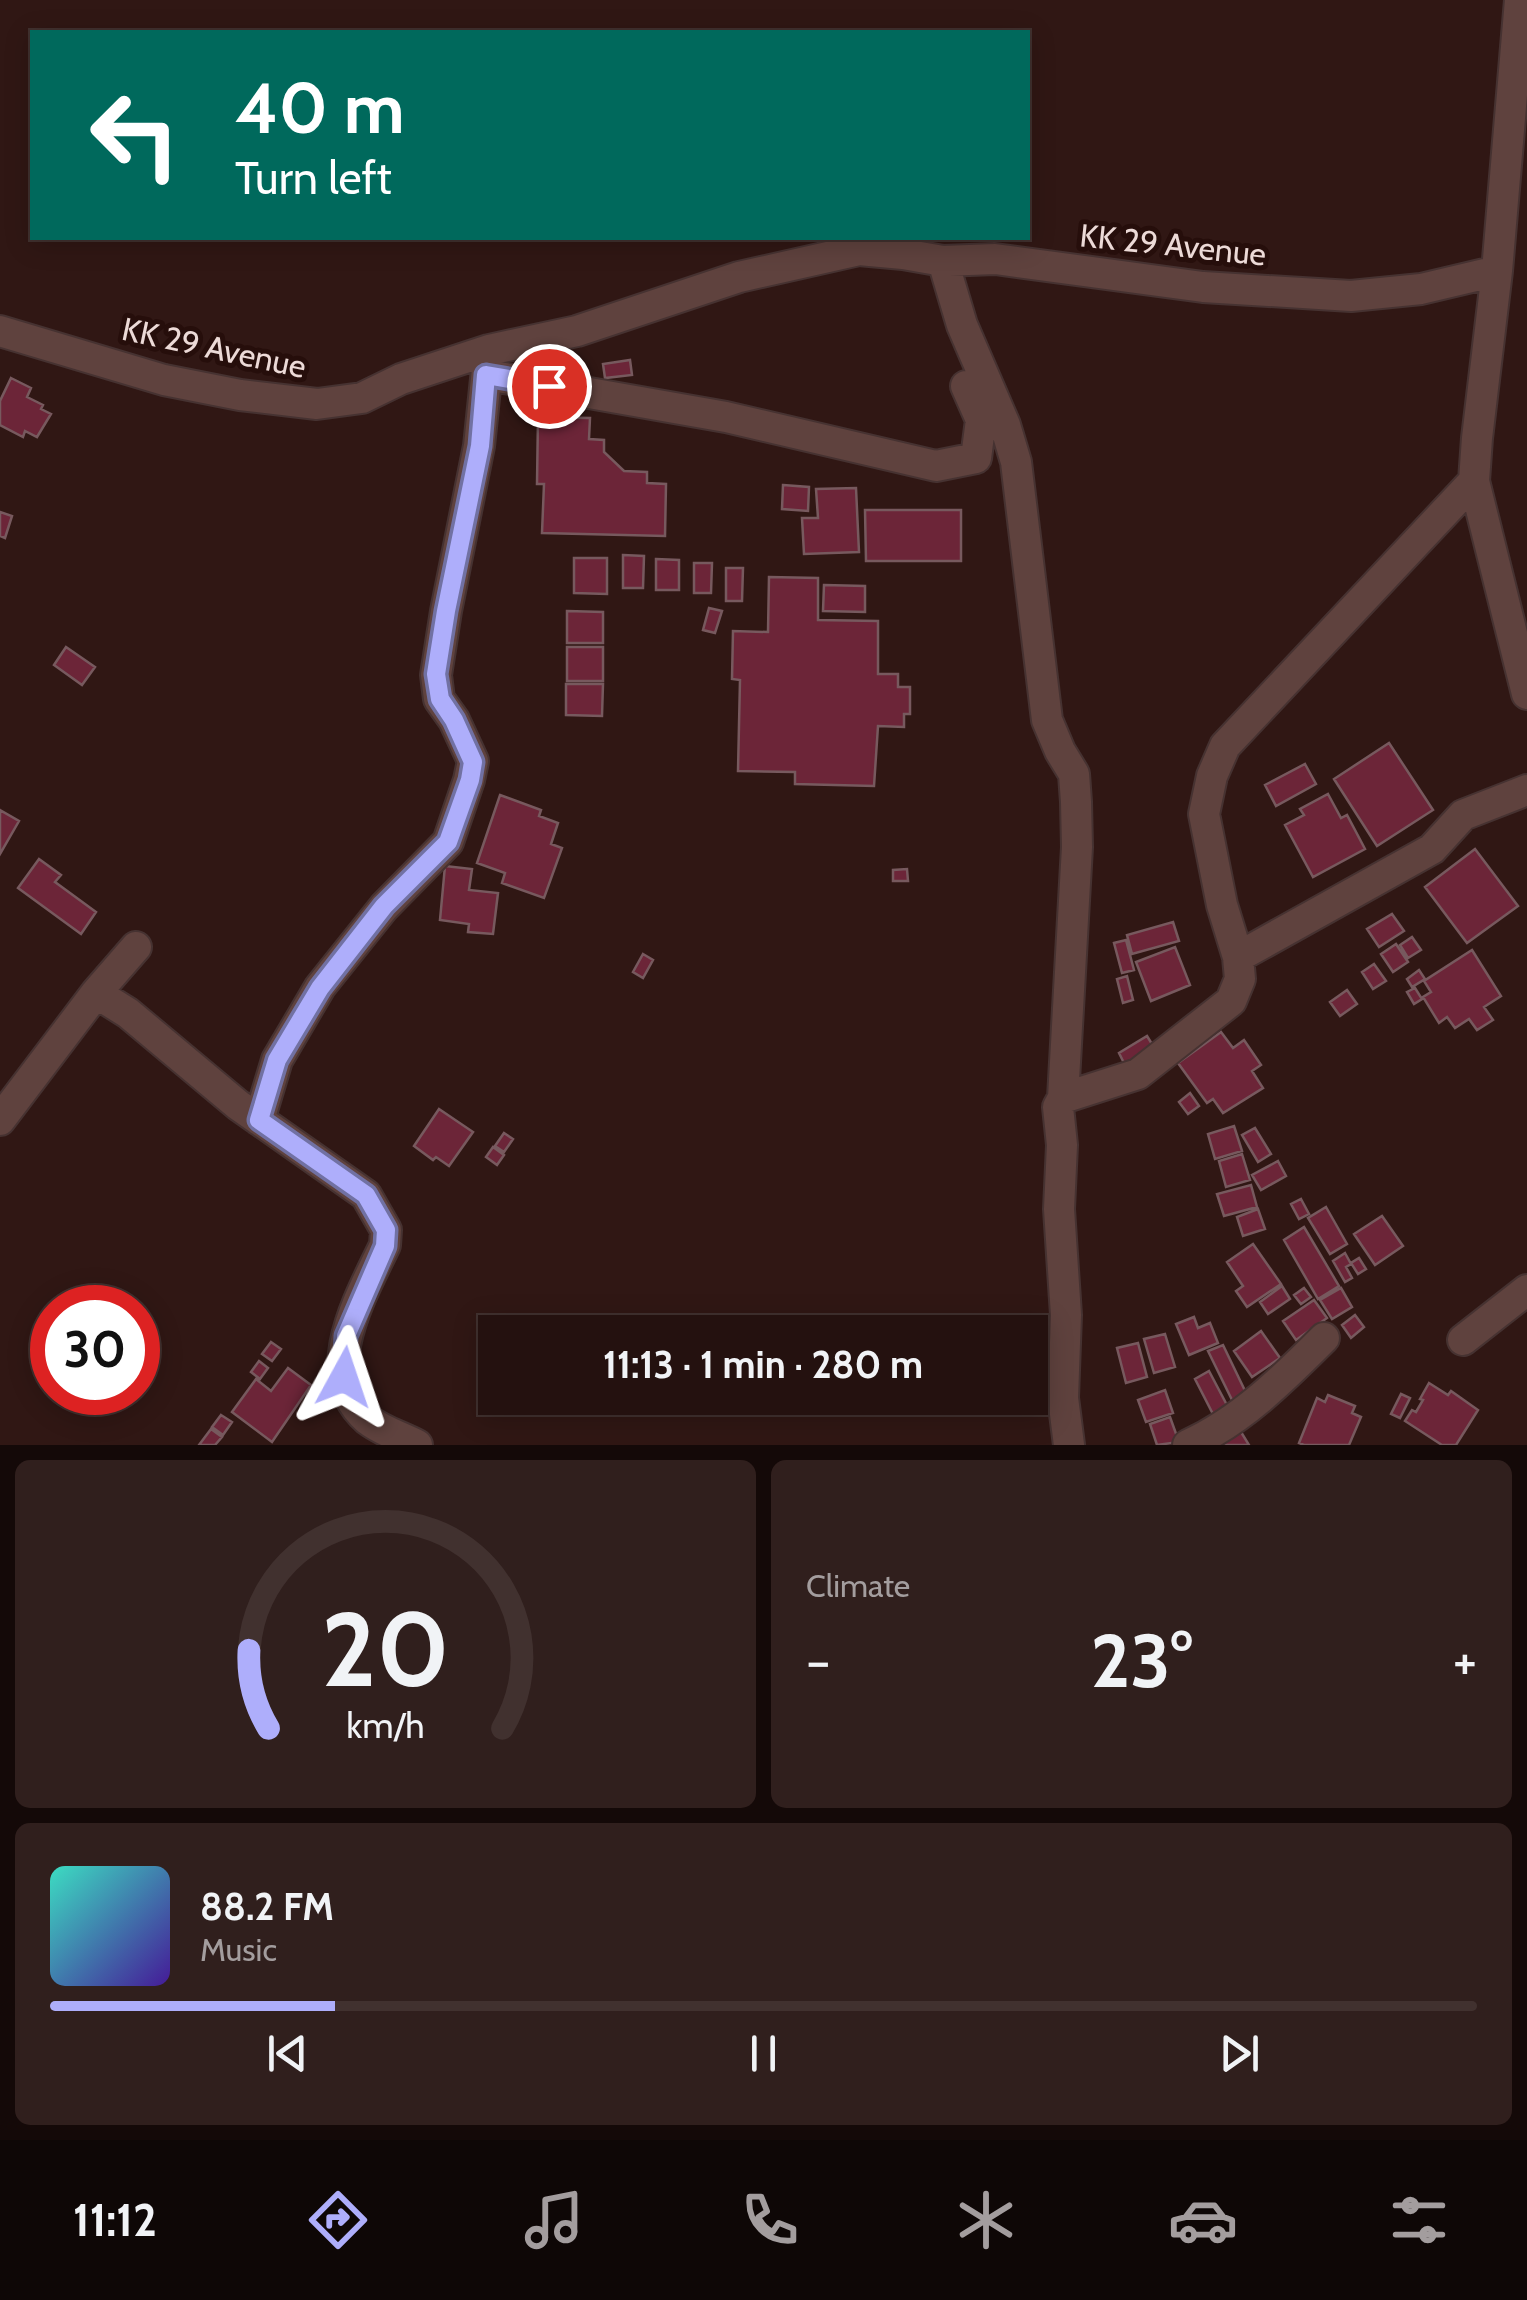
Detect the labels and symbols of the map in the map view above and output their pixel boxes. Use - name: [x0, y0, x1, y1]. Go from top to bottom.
- street label: KK 29 Avenue: [1078, 215, 1268, 274]
- street label: KK 29 Avenue: [119, 309, 310, 386]
- pin: [507, 344, 592, 429]
- speed limit sign: 30: [30, 1285, 160, 1415]
- position arrow: [292, 1325, 396, 1429]

